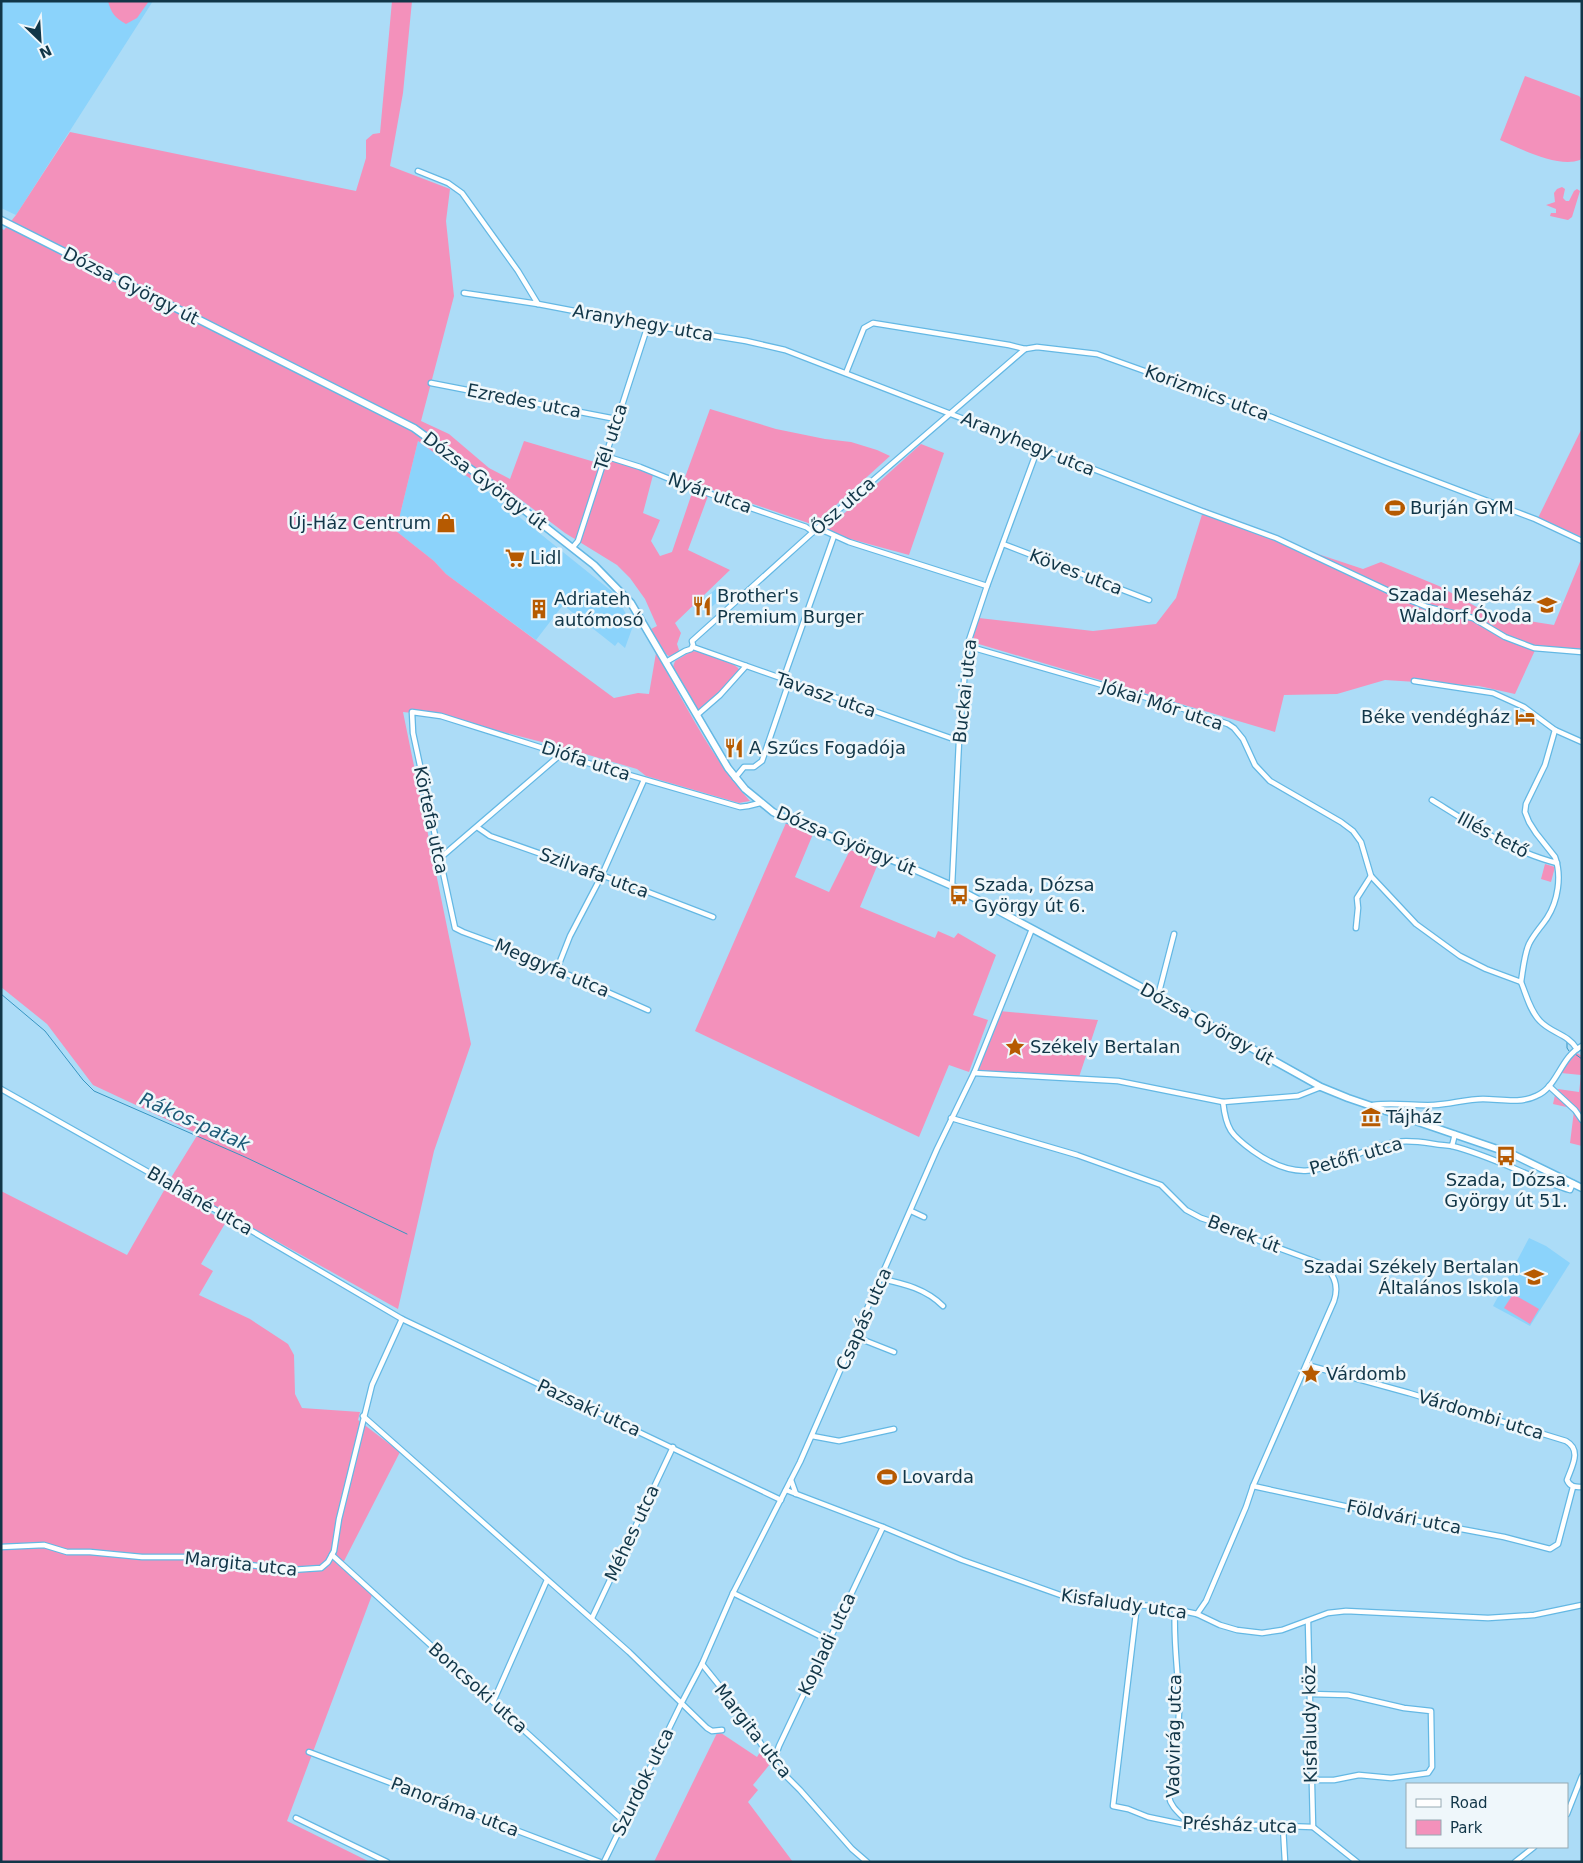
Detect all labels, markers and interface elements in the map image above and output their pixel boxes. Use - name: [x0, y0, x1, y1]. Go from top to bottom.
- north arrow: [15, 15, 65, 65]
- text: N: [37, 42, 54, 62]
- street label: Dózsa György út: [60, 242, 203, 329]
- street label: Aranyhegy utca: [571, 300, 715, 345]
- street label: Korizmics utca: [1142, 360, 1272, 425]
- street label: Ezredes utca: [465, 379, 583, 422]
- street label: Tél utca: [590, 401, 631, 474]
- street label: Aranyhegy utca: [958, 407, 1098, 480]
- street label: Dózsa György út: [419, 427, 551, 534]
- street label: Nyár utca: [665, 468, 755, 517]
- street label: Ősz utca: [806, 472, 879, 539]
- sports icon: Burján GYM: [1384, 497, 1406, 519]
- place label: Burján GYM: [1410, 497, 1514, 518]
- place label: Új-Ház Centrum: [288, 512, 431, 533]
- shop icon: Új-Ház Centrum: [435, 512, 457, 534]
- street label: Köves utca: [1027, 544, 1126, 599]
- supermarket icon: Lidl: [504, 547, 526, 569]
- place label: Lidl: [530, 547, 561, 568]
- place label: Szadai Meseház Waldorf Óvoda: [1388, 584, 1532, 626]
- place label: Brother's Premium Burger: [717, 585, 864, 627]
- place label: Adriateh autómosó: [554, 588, 643, 630]
- school or university icon: Szadai Meseház Waldorf Óvoda: [1536, 594, 1558, 616]
- restaurant icon: Brother's Premium Burger: [691, 595, 713, 617]
- building icon: Adriateh autómosó: [528, 598, 550, 620]
- street label: Buckai utca: [949, 638, 980, 744]
- street label: Tavasz utca: [772, 667, 879, 721]
- street label: Jókai Mór utca: [1097, 675, 1226, 734]
- place label: Béke vendégház: [1361, 706, 1510, 727]
- hotel icon: Béke vendégház: [1514, 706, 1536, 728]
- street label: Diófa utca: [539, 736, 633, 785]
- restaurant icon: A Szűcs Fogadója: [723, 737, 745, 759]
- place label: A Szűcs Fogadója: [749, 737, 906, 758]
- street label: Körtefa utca: [410, 764, 453, 876]
- street label: Dózsa György út: [773, 802, 919, 879]
- street label: Illés tető: [1454, 807, 1532, 862]
- street label: Szilvafa utca: [537, 843, 652, 902]
- place label: Szada, Dózsa György út 6.: [974, 874, 1095, 916]
- bus stop icon: Szada, Dózsa György út 6.: [948, 884, 970, 906]
- street label: Meggyfa utca: [492, 934, 613, 1001]
- street label: Dózsa György út: [1137, 978, 1278, 1069]
- place icon: Székely Bertalan: [1004, 1036, 1026, 1058]
- place label: Székely Bertalan: [1030, 1036, 1181, 1057]
- water label: Rákos-patak: [137, 1087, 254, 1155]
- museum icon: Tájház: [1360, 1106, 1382, 1128]
- place label: Tájház: [1385, 1106, 1442, 1127]
- street label: Petőfi utca: [1307, 1132, 1405, 1179]
- bus stop icon: Szada, Dózsa György út 51.: [1495, 1145, 1517, 1167]
- street label: Blaháné utca: [144, 1162, 257, 1239]
- place label: Szada, Dózsa György út 51.: [1444, 1169, 1568, 1211]
- street label: Berek út: [1205, 1210, 1283, 1257]
- place label: Szadai Székely Bertalan Általános Iskola: [1303, 1256, 1519, 1298]
- street label: Csapás utca: [832, 1264, 895, 1373]
- school or university icon: Szadai Székely Bertalan Általános Iskola: [1523, 1266, 1545, 1288]
- place icon: Várdomb: [1300, 1363, 1322, 1385]
- place label: Várdomb: [1326, 1363, 1406, 1384]
- street label: Pazsaki utca: [534, 1374, 644, 1441]
- street label: Várdombi utca: [1416, 1385, 1547, 1444]
- sports icon: Lovarda: [876, 1466, 898, 1488]
- place label: Lovarda: [902, 1466, 974, 1487]
- street label: Méhes utca: [600, 1481, 663, 1584]
- street label: Földvári utca: [1345, 1495, 1463, 1538]
- street label: Margita utca: [184, 1547, 298, 1580]
- street label: Kisfaludy utca: [1060, 1584, 1188, 1623]
- street label: Kopladi utca: [794, 1589, 860, 1698]
- street label: Boncsoki utca: [425, 1638, 532, 1737]
- street label: Kisfaludy köz: [1298, 1665, 1321, 1783]
- street label: Vadvirág utca: [1162, 1674, 1185, 1798]
- street label: Margita utca: [710, 1680, 797, 1782]
- street label: Szurdok utca: [607, 1724, 678, 1839]
- street label: Panoráma utca: [388, 1772, 522, 1841]
- legend: [1406, 1783, 1568, 1848]
- text: Road: [1450, 1794, 1488, 1812]
- street label: Présház utca: [1182, 1812, 1298, 1837]
- text: Park: [1450, 1819, 1483, 1837]

